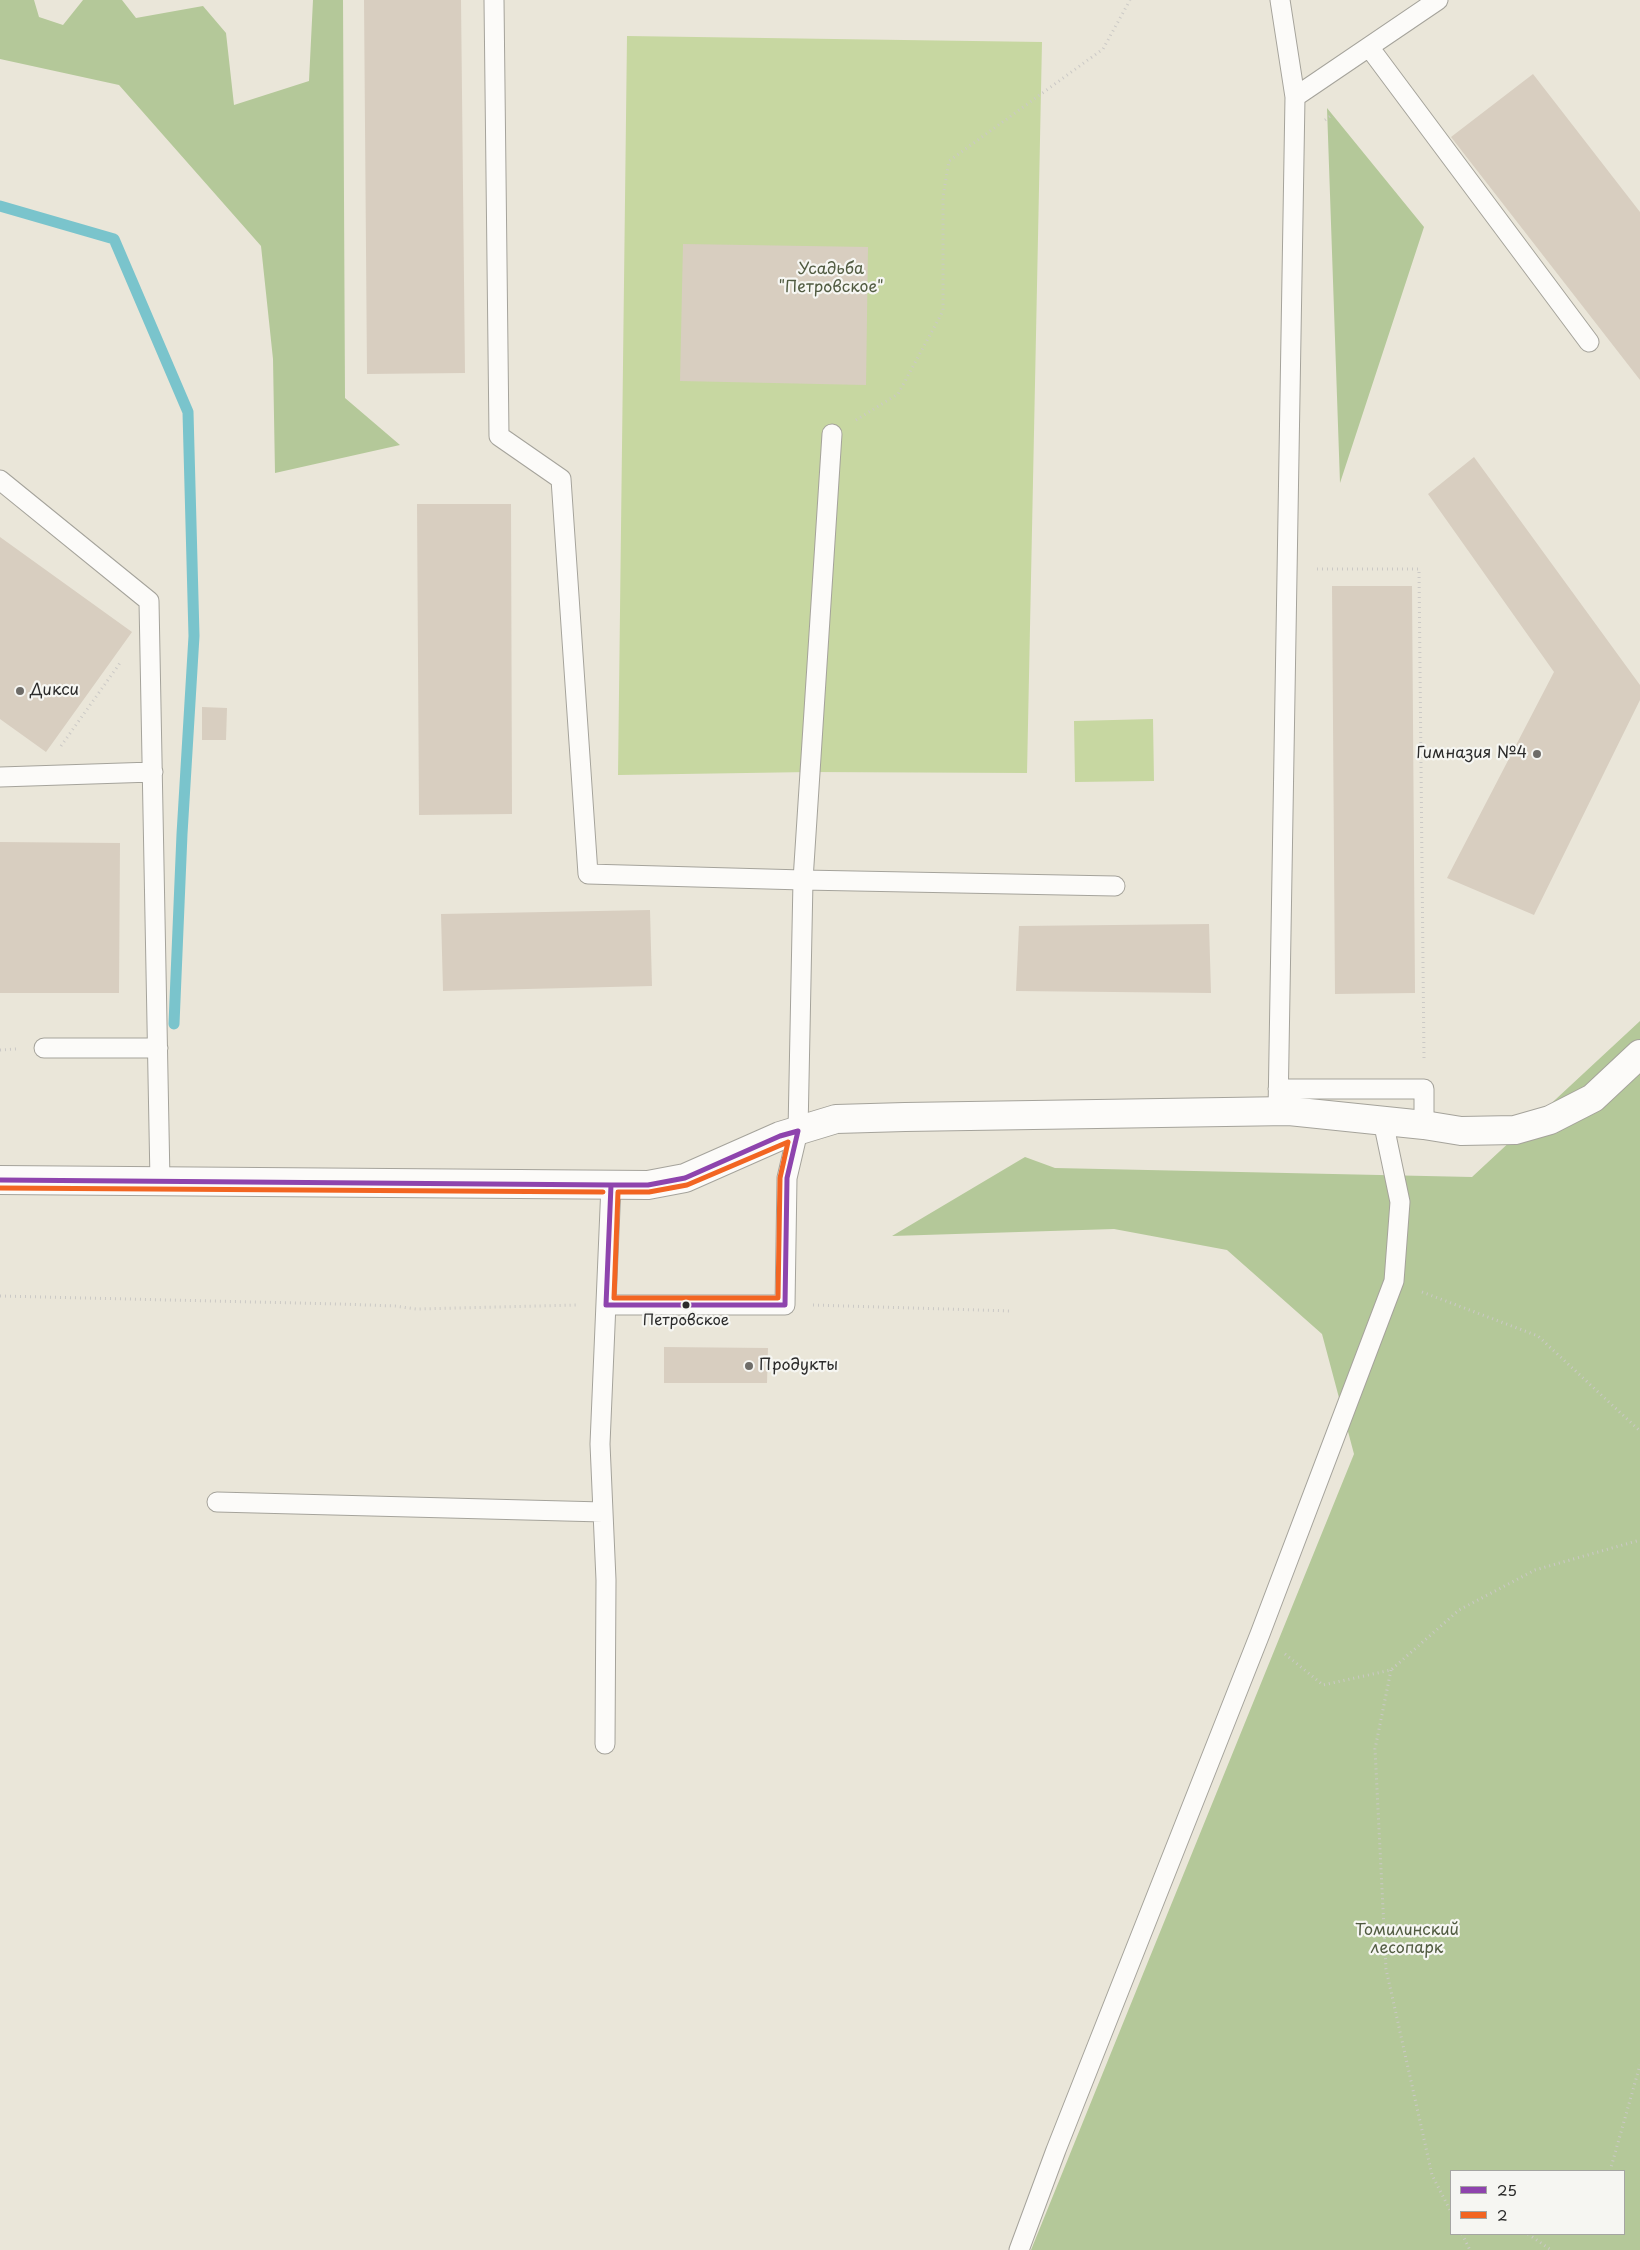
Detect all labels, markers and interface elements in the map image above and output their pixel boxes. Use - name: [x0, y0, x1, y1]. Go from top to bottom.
- park label: Усадьба "Петровское": [779, 260, 883, 298]
- place label: Дикси: [30, 681, 79, 701]
- marker: Дикси: [14, 685, 26, 697]
- place label: Гимназия №4: [1416, 744, 1527, 764]
- marker: Гимназия №4: [1531, 748, 1543, 760]
- marker: Петровское: [681, 1300, 691, 1310]
- place label: Петровское: [643, 1312, 729, 1330]
- place label: Продукты: [759, 1356, 838, 1376]
- marker: Продукты: [743, 1360, 755, 1372]
- park label: Томилинский лесопарк: [1355, 1921, 1459, 1959]
- legend: [1450, 2170, 1625, 2235]
- text: 25: [1497, 2178, 1517, 2201]
- text: 2: [1497, 2203, 1508, 2226]

